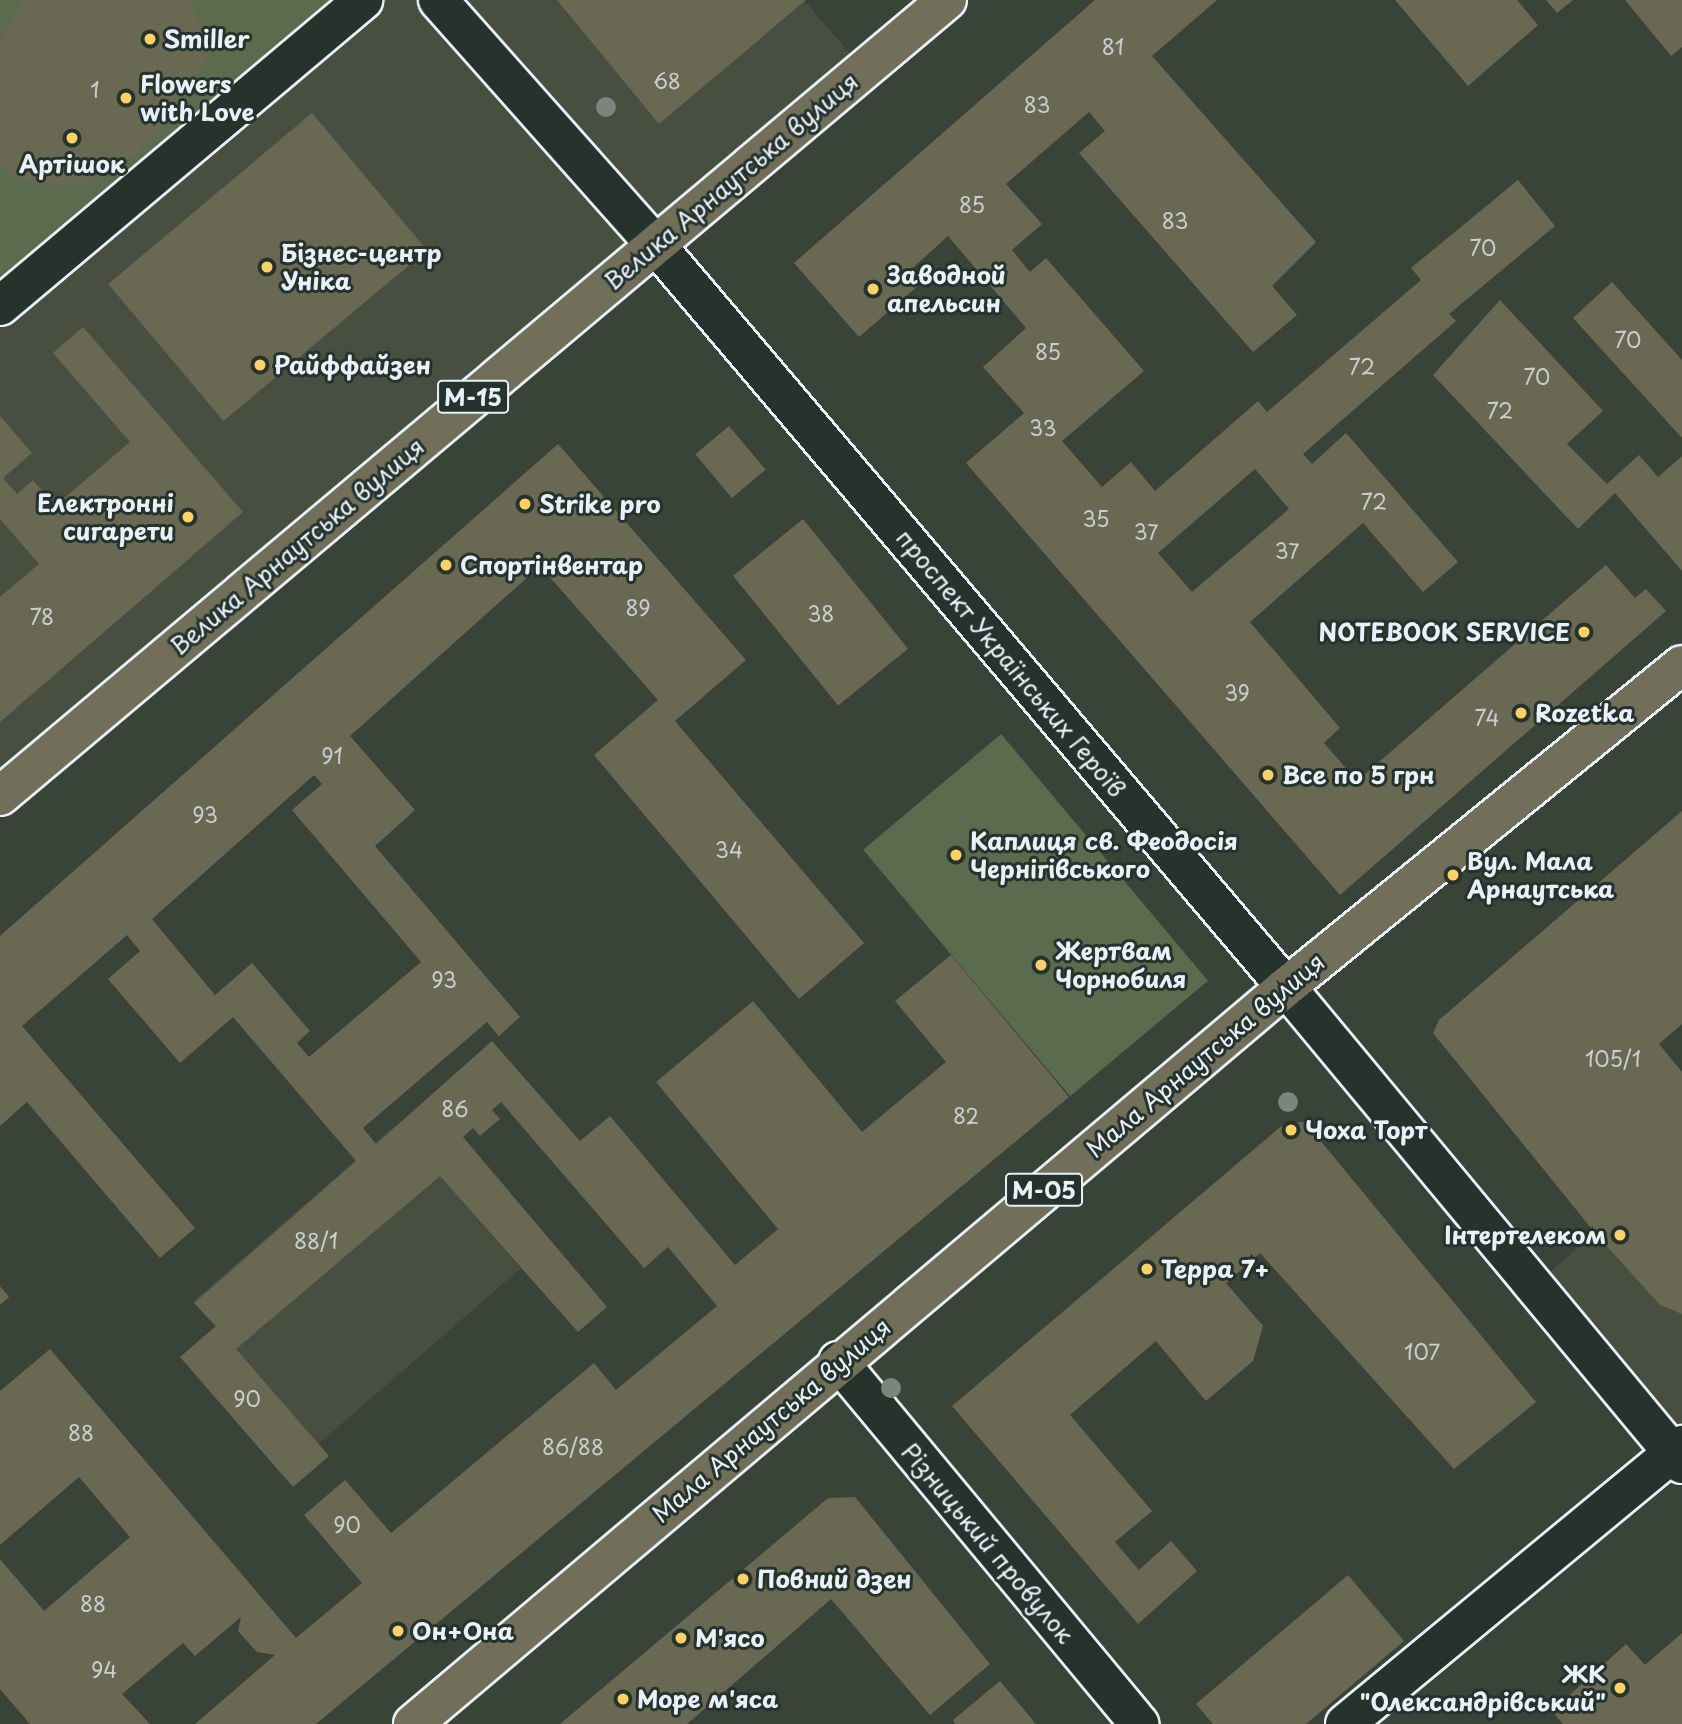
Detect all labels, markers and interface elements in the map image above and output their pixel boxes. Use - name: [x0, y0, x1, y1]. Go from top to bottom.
- place label: Smiller: [164, 25, 250, 53]
- marker: Smiller: [142, 31, 158, 47]
- house number: 81: [1102, 33, 1124, 59]
- street label: Велика Арнаутська вулиця: [597, 66, 865, 296]
- house number: 68: [653, 67, 681, 93]
- place label: Flowers with Love: [140, 70, 256, 126]
- house number: 1: [90, 76, 100, 102]
- marker: Flowers with Love: [118, 90, 134, 106]
- house number: 83: [1024, 91, 1050, 117]
- marker: Артішок: [64, 130, 80, 146]
- place label: Артішок: [19, 150, 125, 178]
- house number: 85: [959, 191, 985, 217]
- house number: 83: [1162, 207, 1188, 233]
- house number: 70: [1470, 234, 1496, 260]
- place label: Бізнес-центр Уніка: [281, 239, 441, 295]
- marker: Бізнес-центр Уніка: [259, 259, 275, 275]
- place label: Заводной апельсин: [887, 261, 1006, 317]
- marker: Заводной апельсин: [865, 281, 881, 297]
- house number: 70: [1615, 326, 1641, 352]
- house number: 85: [1035, 338, 1061, 364]
- place label: Райффайзен: [274, 351, 431, 379]
- house number: 72: [1349, 353, 1375, 379]
- marker: Райффайзен: [252, 357, 268, 373]
- house number: 70: [1524, 363, 1550, 389]
- road number: М-15: [436, 378, 510, 416]
- house number: 72: [1487, 397, 1513, 423]
- house number: 33: [1029, 414, 1057, 440]
- street label: Велика Арнаутська вулиця: [163, 431, 431, 661]
- house number: 72: [1361, 488, 1387, 514]
- place label: Електронні сигарети: [37, 489, 174, 545]
- place label: Strike pro: [539, 490, 663, 518]
- marker: Strike pro: [517, 496, 533, 512]
- house number: 35: [1083, 505, 1109, 531]
- marker: Електронні сигарети: [180, 509, 196, 525]
- house number: 37: [1134, 518, 1158, 544]
- street label: проспект Українських Героїв: [890, 522, 1132, 804]
- house number: 37: [1275, 537, 1299, 563]
- place label: Спортінвентар: [460, 551, 643, 579]
- marker: Спортінвентар: [438, 557, 454, 573]
- house number: 89: [625, 594, 651, 620]
- house number: 38: [808, 600, 834, 626]
- house number: 78: [30, 603, 54, 629]
- place label: NOTEBOOK SERVICE: [1318, 618, 1570, 646]
- marker: NOTEBOOK SERVICE: [1576, 624, 1592, 640]
- house number: 39: [1224, 679, 1250, 705]
- place label: Rozetka: [1535, 699, 1634, 727]
- house number: 74: [1475, 704, 1499, 730]
- marker: Rozetka: [1513, 705, 1529, 721]
- house number: 91: [321, 742, 343, 768]
- place label: Все по 5 грн: [1282, 761, 1435, 789]
- marker: Все по 5 грн: [1260, 767, 1276, 783]
- house number: 93: [192, 801, 218, 827]
- place label: Каплиця св. Феодосія Чернігівського: [970, 827, 1238, 883]
- house number: 34: [715, 836, 743, 862]
- marker: Каплиця св. Феодосія Чернігівського: [948, 847, 964, 863]
- place label: Вул. Мала Арнаутська: [1467, 847, 1614, 903]
- marker: Вул. Мала Арнаутська: [1445, 867, 1461, 883]
- place label: Жертвам Чорнобиля: [1055, 937, 1186, 993]
- street label: Мала Арнаутська вулиця: [1080, 946, 1330, 1164]
- marker: Жертвам Чорнобиля: [1033, 957, 1049, 973]
- house number: 93: [431, 966, 457, 992]
- house number: 105/1: [1585, 1045, 1641, 1071]
- house number: 86: [441, 1095, 469, 1121]
- house number: 82: [953, 1102, 979, 1128]
- place label: Чоха Торт: [1305, 1116, 1428, 1144]
- marker: Чоха Торт: [1283, 1122, 1299, 1138]
- road number: М-05: [1004, 1170, 1084, 1210]
- place label: Інтертелеком: [1444, 1221, 1606, 1249]
- house number: 88/1: [294, 1227, 338, 1253]
- marker: Інтертелеком: [1612, 1227, 1628, 1243]
- place label: Терра 7+: [1161, 1255, 1269, 1283]
- marker: Терра 7+: [1139, 1261, 1155, 1277]
- street label: Мала Арнаутська вулиця: [646, 1311, 896, 1529]
- house number: 107: [1404, 1338, 1440, 1364]
- house number: 90: [233, 1385, 261, 1411]
- house number: 88: [68, 1419, 94, 1445]
- house number: 86/88: [542, 1433, 604, 1459]
- street label: Різницький провулок: [896, 1437, 1080, 1649]
- house number: 90: [333, 1511, 361, 1537]
- place label: Повний дзен: [757, 1565, 912, 1593]
- marker: Повний дзен: [735, 1571, 751, 1587]
- house number: 88: [80, 1590, 106, 1616]
- place label: Он+Она: [412, 1617, 514, 1645]
- marker: Он+Она: [390, 1623, 406, 1639]
- place label: М'ясо: [695, 1624, 765, 1652]
- marker: М'ясо: [673, 1630, 689, 1646]
- house number: 94: [91, 1656, 117, 1682]
- place label: ЖК "Олександрівський": [1360, 1660, 1606, 1716]
- marker: ЖК "Олександрівський": [1612, 1680, 1628, 1696]
- place label: Море м'яса: [637, 1685, 778, 1713]
- marker: Море м'яса: [615, 1691, 631, 1707]

